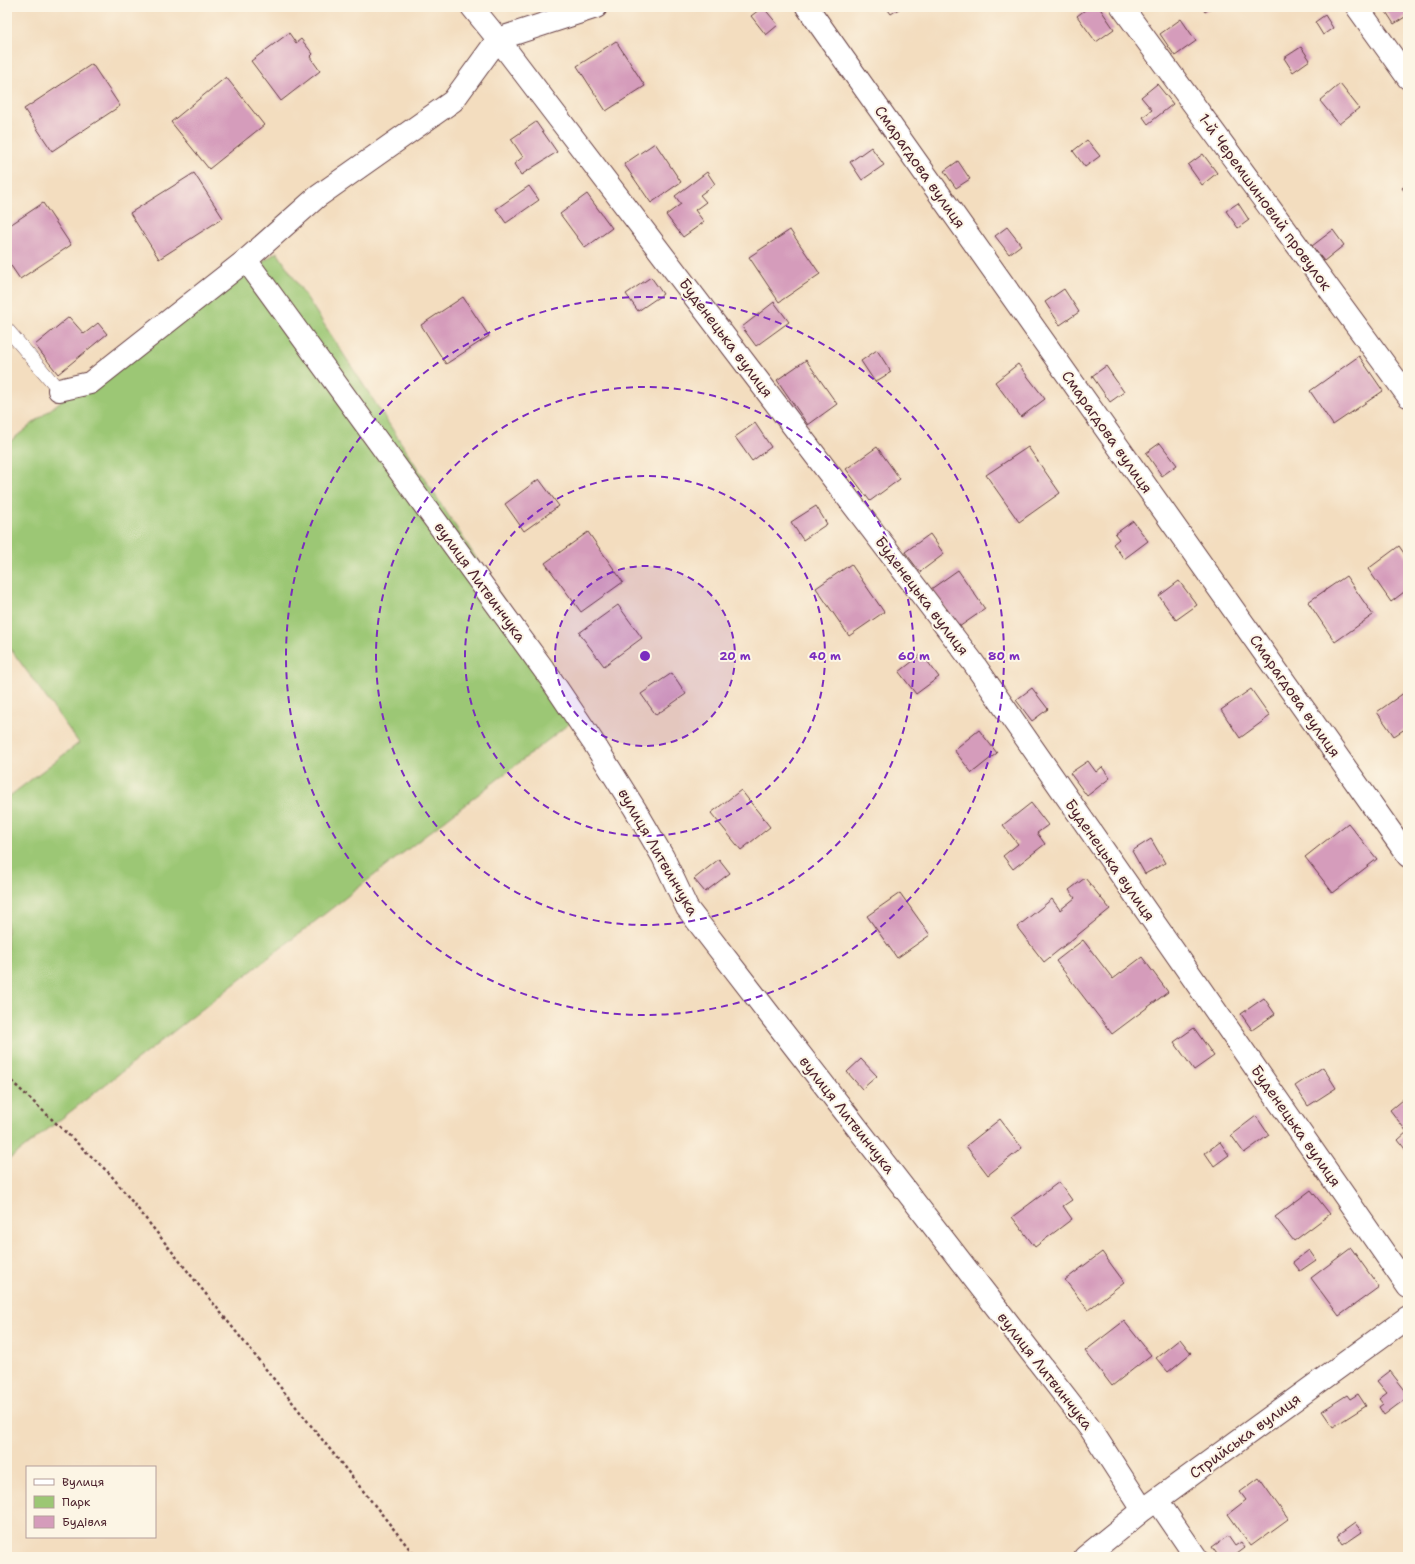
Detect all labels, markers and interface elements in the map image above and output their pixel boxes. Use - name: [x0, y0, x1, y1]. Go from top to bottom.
- street label: Смарагдова вулиця: [870, 102, 970, 232]
- street label: 1-й Черемшиновий провулок: [1194, 109, 1336, 295]
- street label: Буденецька вулиця: [675, 274, 777, 402]
- street label: Смарагдова вулиця: [1057, 367, 1157, 497]
- street label: вулиця Литвинчука: [430, 518, 531, 647]
- street label: Буденецька вулиця: [871, 532, 973, 660]
- street label: Смарагдова вулиця: [1245, 631, 1345, 761]
- text: 20 m: [719, 648, 751, 664]
- text: 40 m: [809, 648, 841, 664]
- text: 60 m: [898, 648, 930, 664]
- text: 80 m: [988, 648, 1020, 664]
- centre of rings: [638, 649, 652, 663]
- street label: вулиця Литвинчука: [613, 785, 703, 920]
- street label: Буденецька вулиця: [1060, 795, 1160, 925]
- street label: вулиця Литвинчука: [795, 1052, 900, 1178]
- street label: Буденецька вулиця: [1246, 1061, 1346, 1191]
- street label: вулиця Литвинчука: [993, 1308, 1098, 1434]
- street label: Стрийська вулиця: [1185, 1389, 1305, 1483]
- legend: [26, 1466, 156, 1538]
- text: Вулиця: [62, 1474, 104, 1490]
- text: Парк: [62, 1494, 91, 1510]
- text: Будівля: [62, 1514, 107, 1530]

